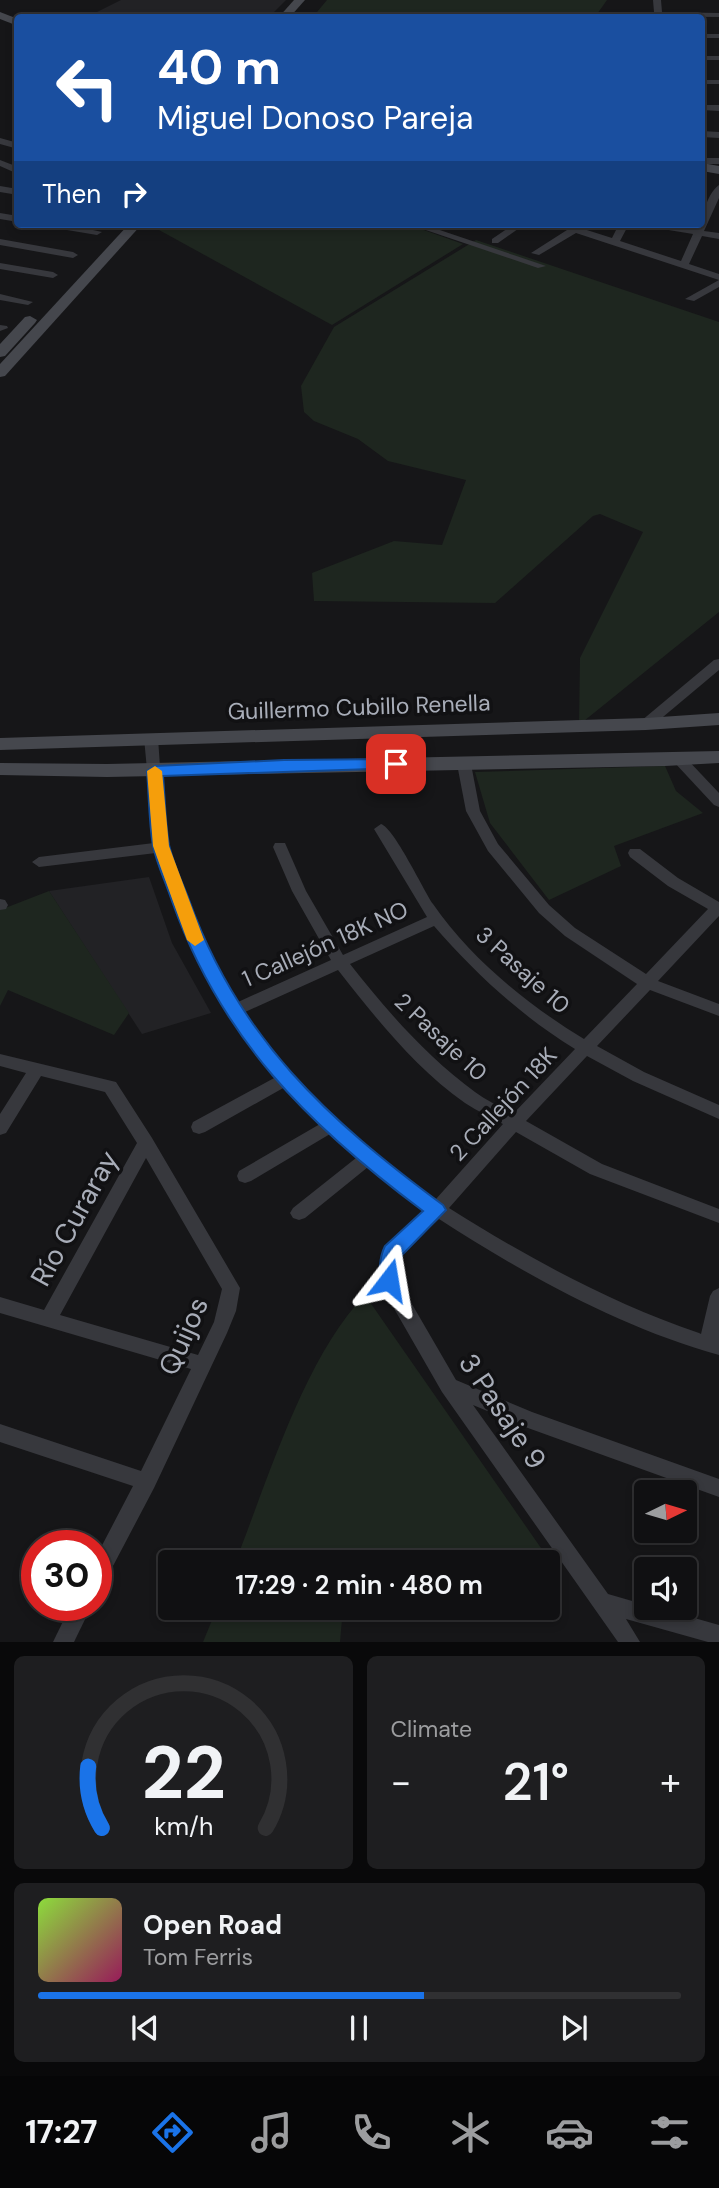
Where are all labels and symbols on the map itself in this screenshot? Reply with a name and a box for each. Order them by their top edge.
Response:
street label: Guillermo Cubillo Renella [227,687,491,727]
pin [366,734,426,794]
street label: 1 Callejón 18K NO [237,894,413,994]
street label: 3 Pasaje 10 [470,920,576,1020]
street label: 2 Pasaje 10 [388,986,494,1088]
street label: 2 Callejón 18K [443,1041,563,1167]
street label: Río Curaray [22,1144,127,1293]
position arrow [352,1243,426,1317]
street label: Quijos [150,1291,217,1381]
street label: 3 Pasaje 9 [450,1346,555,1476]
north arrow [634,1480,696,1544]
speed limit sign: 30 [21,1530,112,1621]

